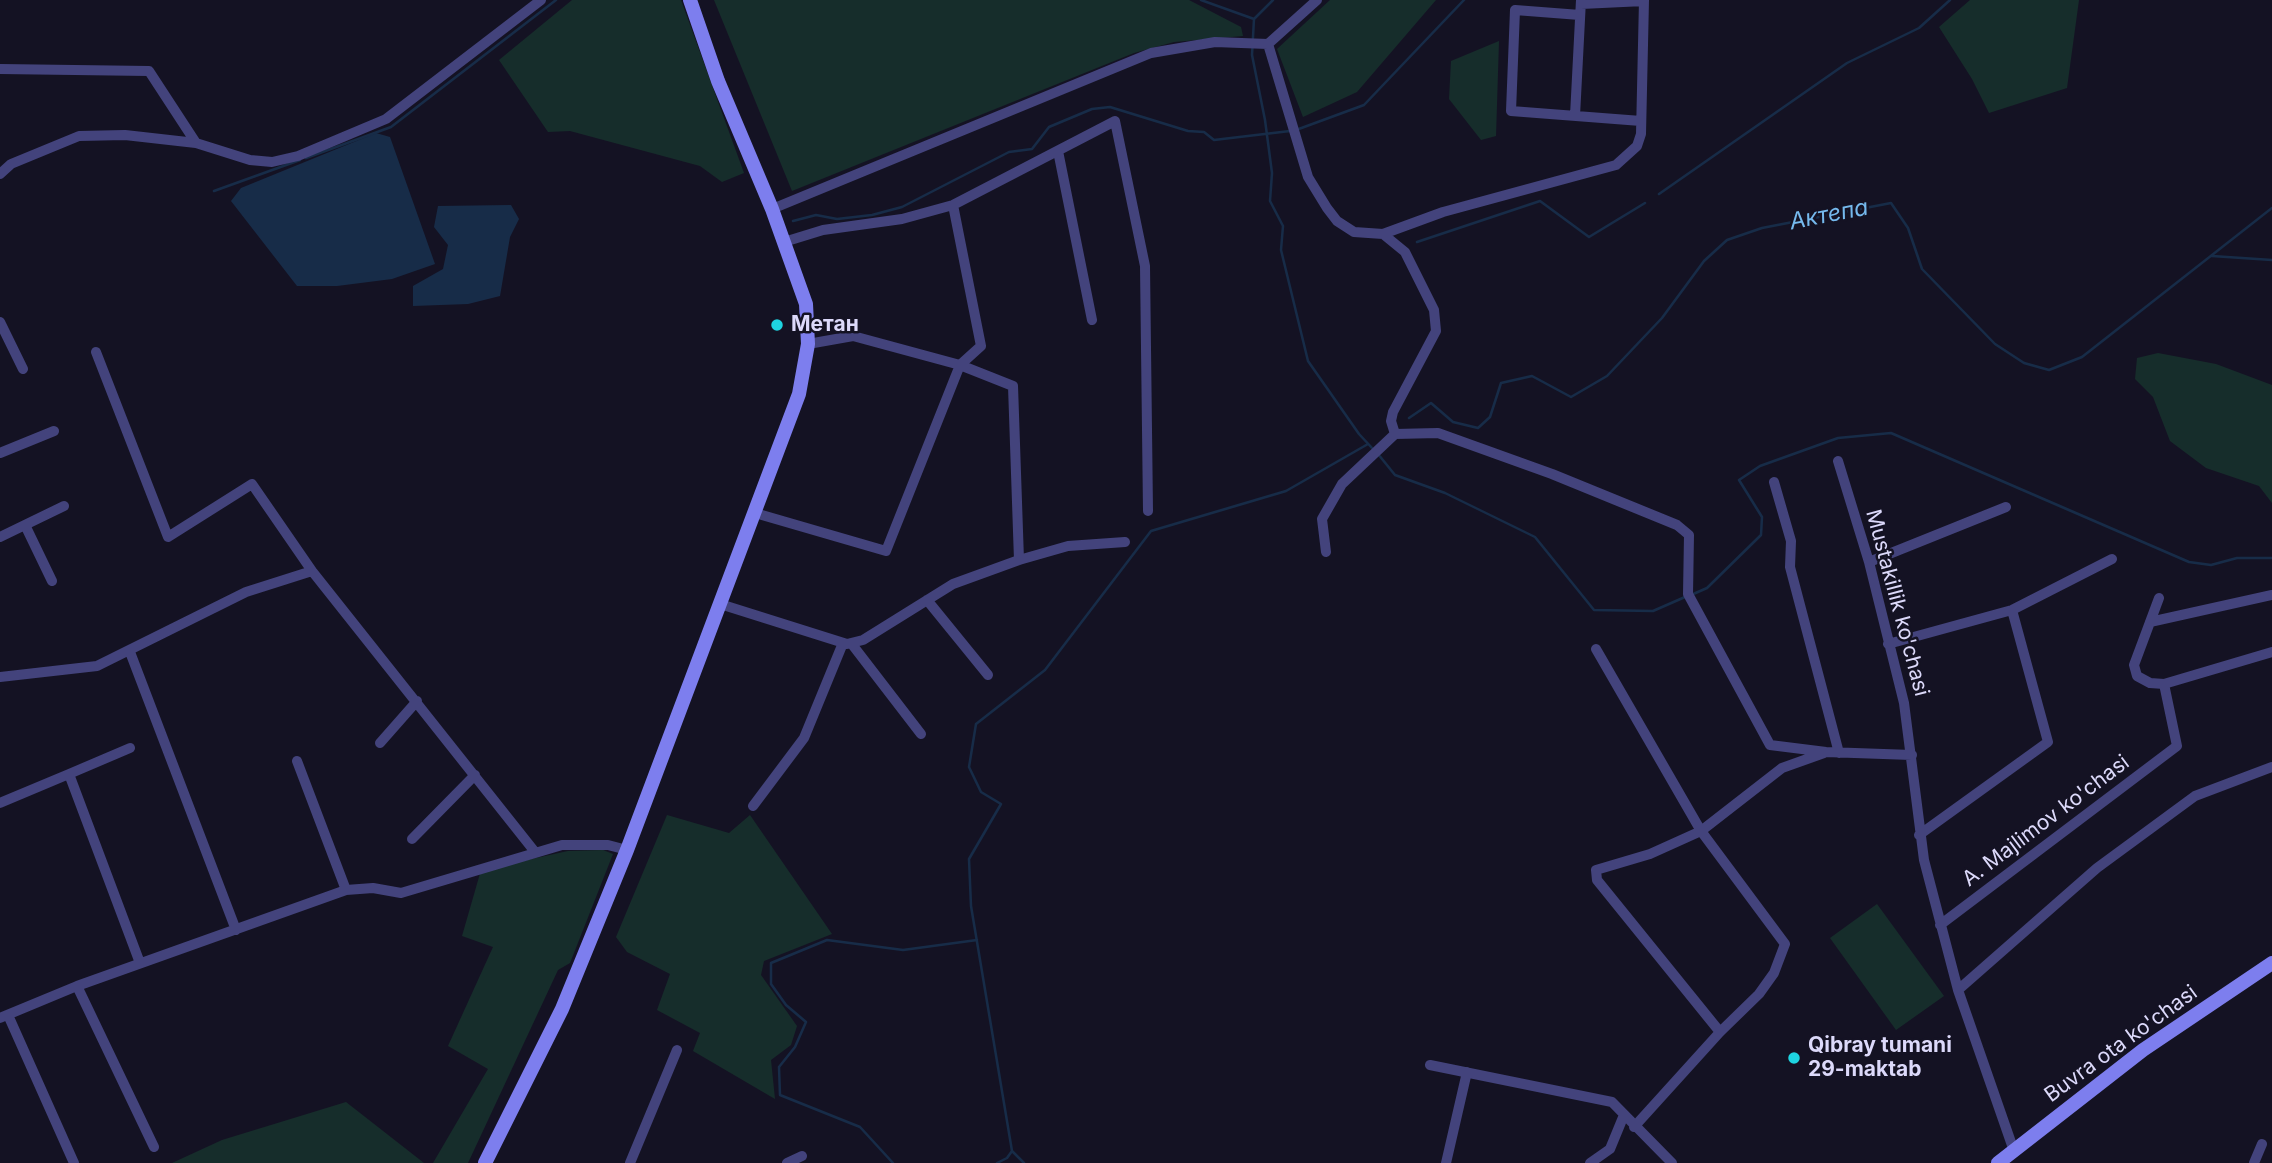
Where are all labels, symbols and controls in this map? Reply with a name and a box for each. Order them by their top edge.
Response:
water label: Актепа [1787,194,1871,236]
place label: Метан [791,312,859,338]
marker: Метан [769,317,785,333]
street label: Mustakillik ko'chasi [1860,507,1934,699]
street label: A. Majlimov ko'chasi [1958,750,2134,892]
street label: Buvra ota ko'chasi [2040,980,2202,1108]
place label: Qibray tumani 29-maktab [1808,1033,1952,1083]
marker: Qibray tumani 29-maktab [1786,1050,1802,1066]

